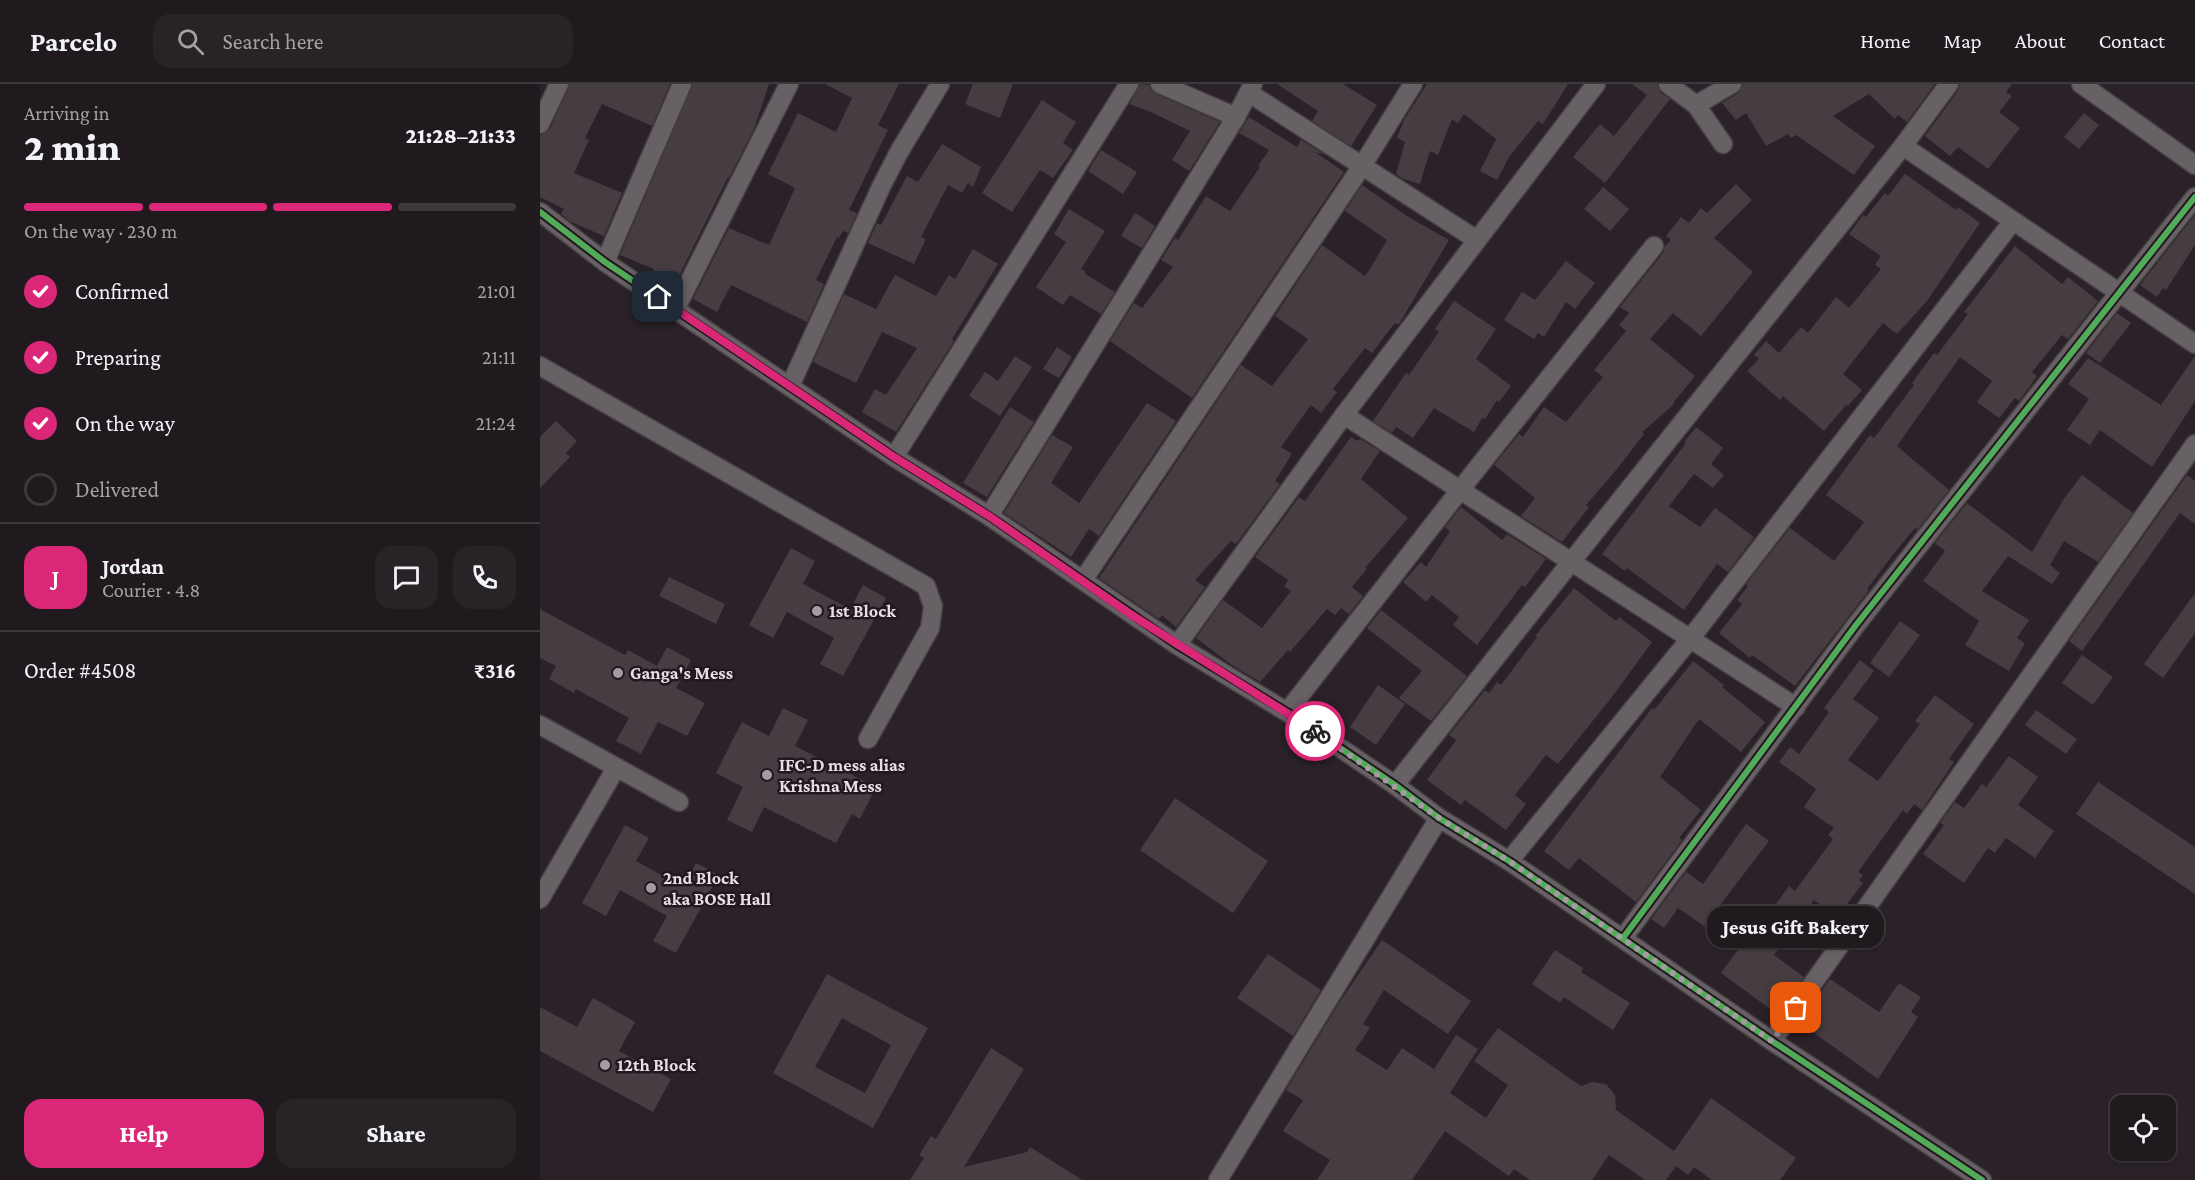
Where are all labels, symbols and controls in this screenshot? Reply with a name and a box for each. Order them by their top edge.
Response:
search box [153,14,573,68]
icon: search [174,25,207,58]
text: Parcelo [30,26,117,57]
text: Search here [222,29,323,54]
text: Home [1860,29,1910,53]
text: Map [1943,29,1982,53]
text: About [2015,29,2066,53]
text: Contact [2099,29,2165,53]
text: Arriving in [24,102,109,124]
text: 21:28–21:33 [406,123,516,148]
text: 2 min [24,125,120,168]
text: On the way · 230 m [24,220,177,242]
pin [632,271,683,322]
icon: check [24,275,57,308]
text: Confirmed [75,279,169,304]
text: 21:01 [477,280,516,302]
icon: home [641,280,674,313]
icon: check [24,341,57,374]
text: Preparing [75,345,161,370]
text: 21:11 [482,346,516,368]
icon: check [24,407,57,440]
text: On the way [75,411,175,436]
text: 21:24 [476,412,516,434]
text: Delivered [75,477,159,502]
button: chat [375,546,438,609]
button: phone [453,546,516,609]
text: Jordan [102,554,164,579]
text: J [52,565,59,590]
text: Courier · 4.8 [102,579,200,601]
place label: 1st Block [829,601,896,621]
marker: 1st Block [810,604,824,618]
text: Order #4508 [24,658,136,683]
text: ₹316 [474,658,516,683]
place label: Ganga's Mess [630,663,733,683]
marker: Ganga's Mess [611,666,625,680]
courier [1285,701,1345,761]
icon: bike [1299,715,1332,748]
place label: IFC-D mess alias Krishna Mess [779,755,905,796]
marker: IFC-D mess alias Krishna Mess [760,768,774,782]
place label: 2nd Block aka BOSE Hall [663,868,771,909]
marker: 2nd Block aka BOSE Hall [644,881,658,895]
callout: Jesus Gift Bakery [1708,906,1884,948]
text: Jesus Gift Bakery [1722,916,1869,938]
pin [1770,982,1821,1033]
icon: bag [1779,991,1812,1024]
place label: 12th Block [617,1055,696,1075]
marker: 12th Block [598,1058,612,1072]
map controls [2110,1095,2176,1161]
button: locate [2110,1095,2176,1161]
button: Help [24,1099,264,1168]
button: Share [276,1099,516,1168]

